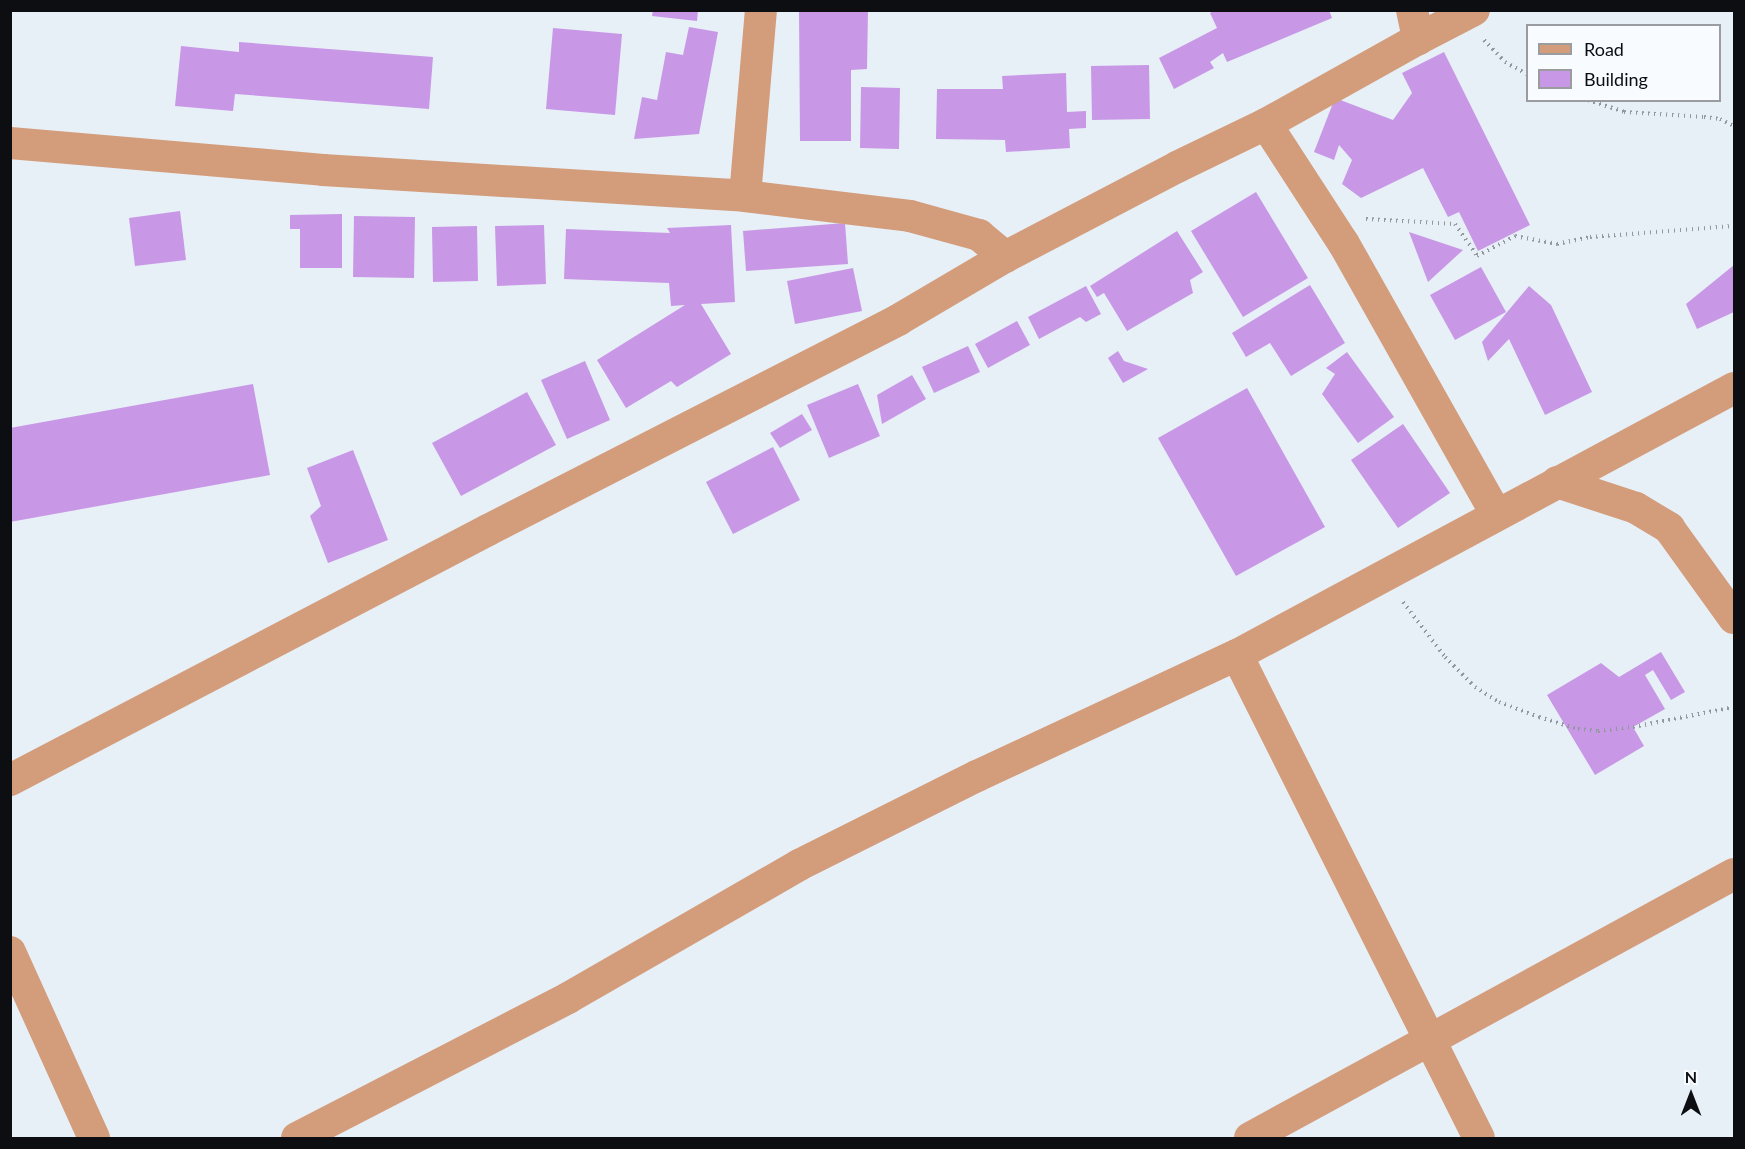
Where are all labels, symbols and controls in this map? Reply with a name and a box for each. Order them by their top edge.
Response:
legend [1526,24,1721,102]
text: Road [1584,38,1624,60]
text: Building [1584,68,1648,90]
north arrow [1661,1065,1721,1125]
text: N [1685,1067,1697,1086]

